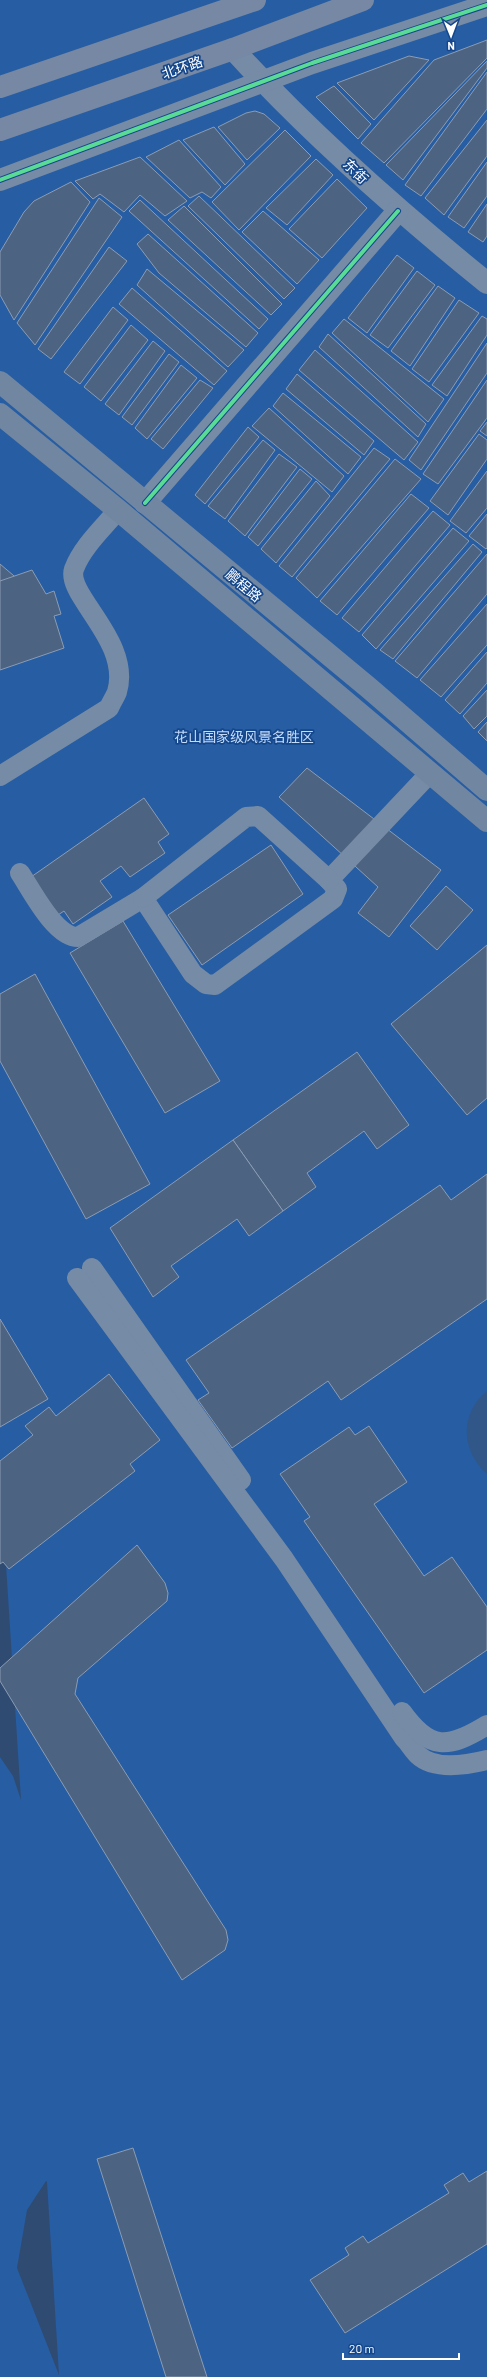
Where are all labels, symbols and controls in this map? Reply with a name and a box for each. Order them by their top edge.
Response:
north arrow [431,16,471,56]
text: N [447,40,455,53]
street label: 北环路 [159,52,205,82]
street label: 东街 [340,155,372,187]
street label: 鹏程路 [222,565,266,605]
park label: 花山国家级风景名胜区 [174,728,314,745]
scale bar [343,2335,459,2361]
text: 20 m [349,2341,375,2355]

